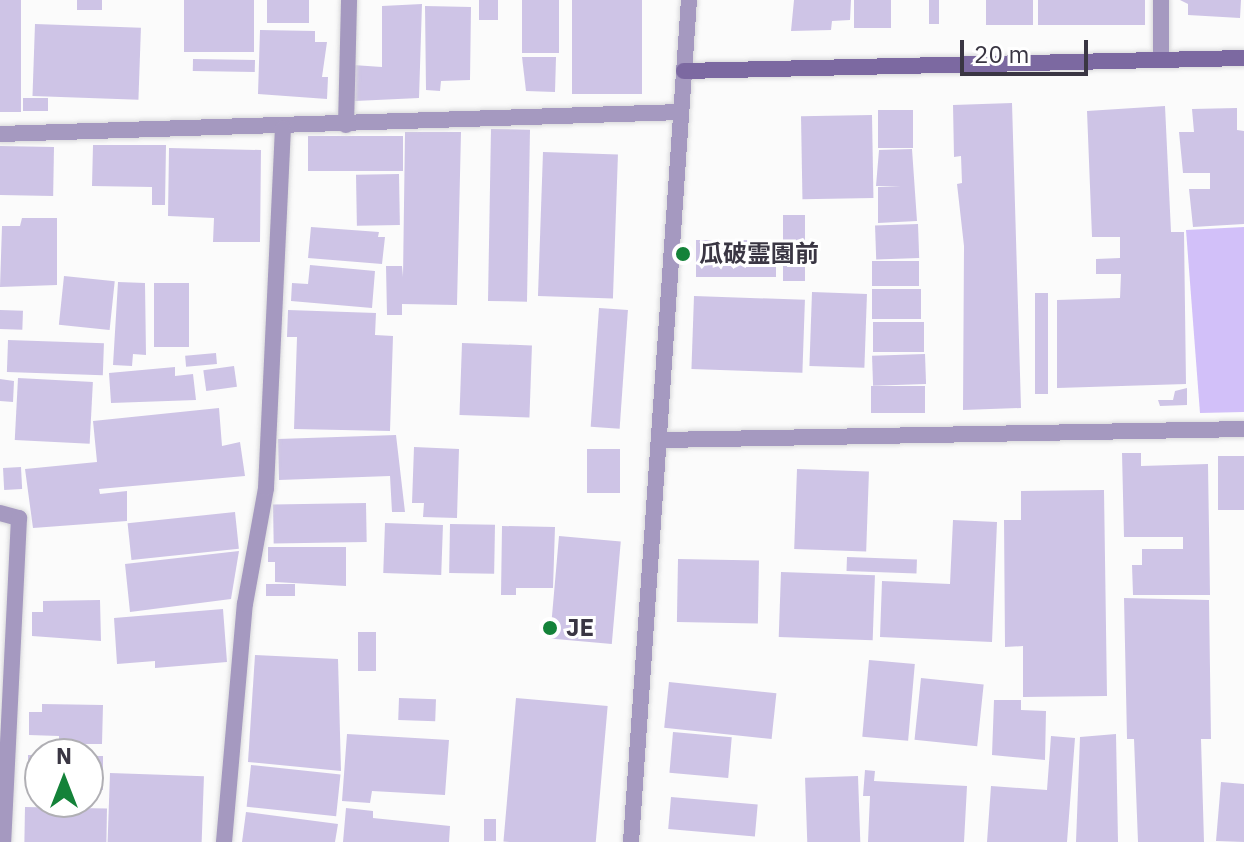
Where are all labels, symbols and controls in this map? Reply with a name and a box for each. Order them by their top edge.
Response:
scale bar [964,24,1092,74]
text: 20 m [974,38,1029,70]
place label: 瓜破霊園前 [699,240,819,268]
marker: 瓜破霊園前 [674,245,692,263]
place label: JE [566,614,594,642]
marker: JE [541,619,559,637]
north arrow [24,738,104,818]
text: N [56,741,72,770]

